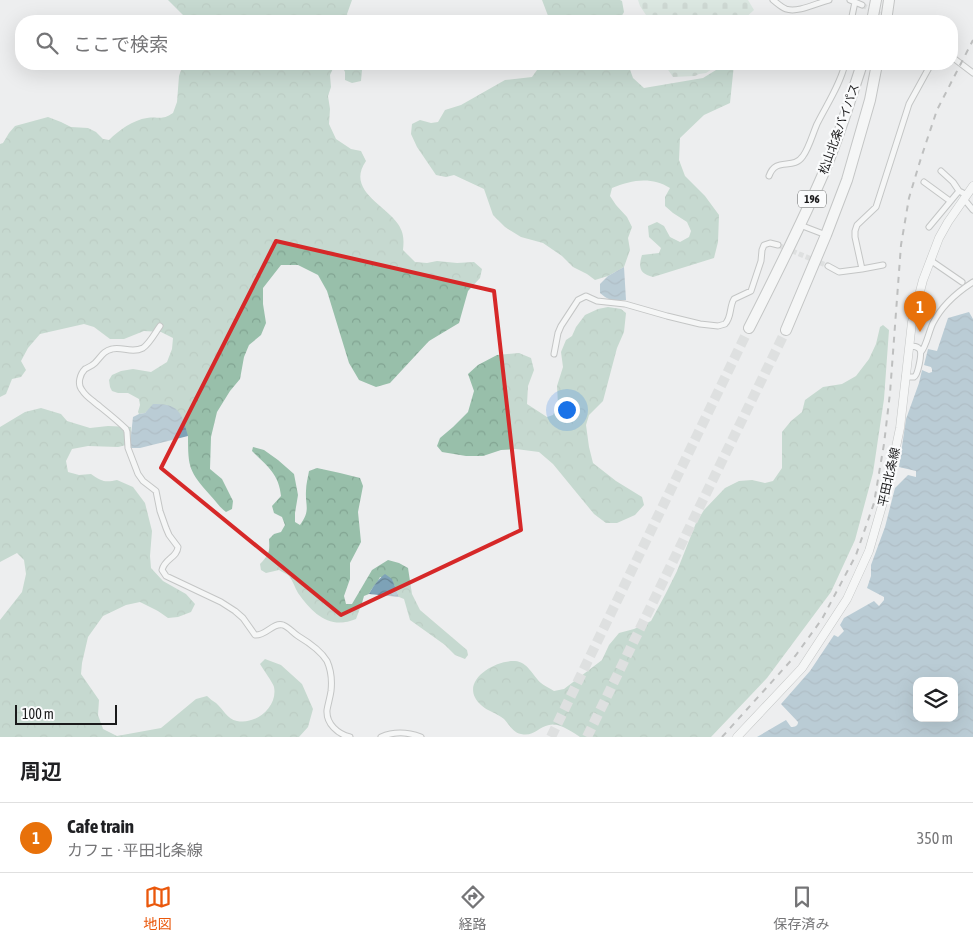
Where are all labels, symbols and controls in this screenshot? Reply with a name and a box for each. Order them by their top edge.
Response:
search box [15,15,958,70]
icon: search [33,29,61,57]
text: ここで検索 [73,33,168,55]
street label: 松山北条バイパス [816,82,862,176]
road number: 196 [798,190,826,208]
pin: 1 [904,291,936,332]
your location [554,397,580,423]
street label: 平田北条線 [875,446,903,508]
map controls [913,677,958,722]
button: layers [913,677,958,722]
scale bar [15,702,118,725]
text: 100 m [22,706,54,722]
text: 周辺 [20,759,62,783]
text: Cafe train [67,815,134,837]
text: 1 [32,829,40,847]
text: 350 m [917,829,953,847]
text: カフェ · 平田北条線 [67,841,203,859]
tab: 地図 [144,883,172,933]
tab: 経路 [459,883,487,933]
tab: 保存済み [774,883,830,933]

